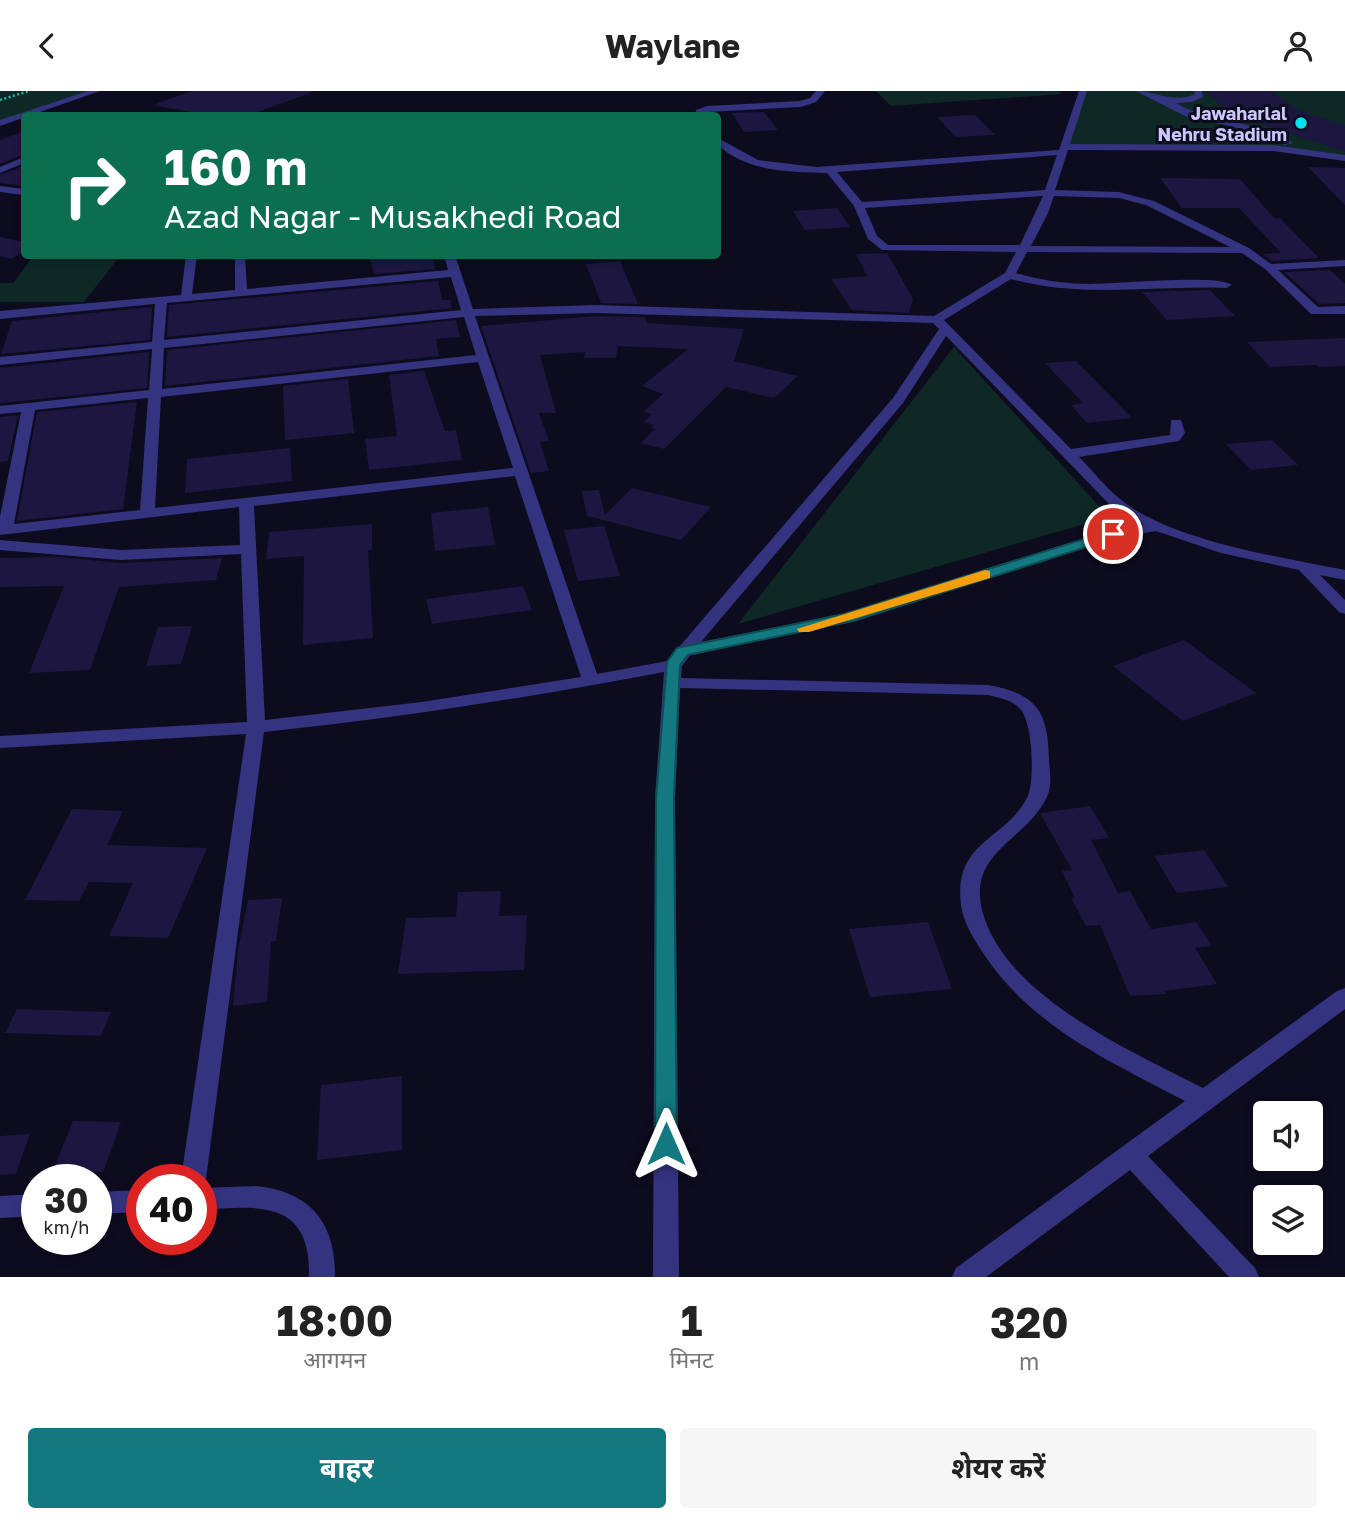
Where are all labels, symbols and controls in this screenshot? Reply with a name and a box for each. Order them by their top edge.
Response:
icon: back [28,27,66,65]
text: Waylane [605,27,740,65]
icon: person [1279,27,1317,65]
place label: Jawaharlal Nehru Stadium [1158,102,1287,145]
marker: Jawaharlal Nehru Stadium [1293,115,1309,131]
text: 160 m [164,137,307,196]
icon: right [49,140,140,231]
text: Azad Nagar - Musakhedi Road [164,197,622,235]
pin [1083,504,1143,564]
icon: arrive [1094,515,1132,553]
map controls [1253,1101,1323,1255]
button: sound [1253,1101,1323,1171]
position arrow [629,1107,703,1181]
speed limit sign: 40 [126,1164,217,1255]
text: 30 [44,1179,89,1221]
button: layers [1253,1185,1323,1255]
text: km/h [44,1216,89,1238]
text: 18:00 [276,1295,393,1345]
text: 1 [681,1295,702,1345]
text: 320 [990,1297,1069,1347]
text: आगमन [303,1345,366,1373]
text: मिनट [669,1345,714,1373]
text: m [1019,1347,1039,1375]
button: बाहर [28,1428,666,1508]
button: शेयर करें [680,1428,1317,1508]

